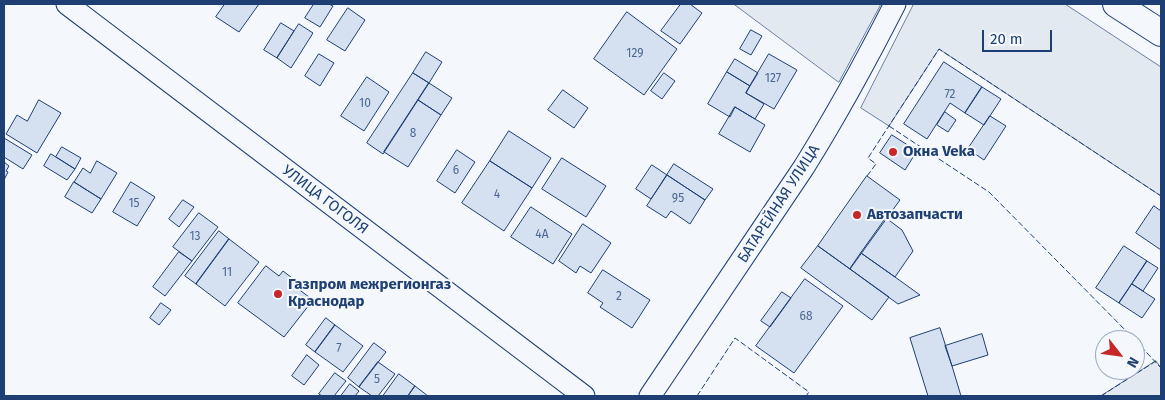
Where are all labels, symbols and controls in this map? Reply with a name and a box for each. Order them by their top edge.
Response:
scale bar [985,20,1055,52]
text: 20 m [990,30,1023,48]
house number: 129 [626,47,644,61]
house number: 127 [765,72,781,86]
house number: 72 [944,88,956,102]
house number: 10 [359,97,371,111]
house number: 8 [410,127,416,141]
street label: БАТАРЕЙНАЯ УЛИЦА [734,142,824,266]
place label: Окна Veka [903,143,975,161]
marker: Окна Veka [887,146,899,158]
street label: УЛИЦА ГОГОЛЯ [278,162,372,238]
house number: 6 [453,164,459,178]
house number: 4 [494,188,500,202]
house number: 95 [672,192,684,206]
house number: 15 [128,197,140,211]
place label: Автозапчасти [867,206,963,224]
marker: Автозапчасти [851,209,863,221]
house number: 4А [535,228,549,242]
house number: 13 [189,230,201,244]
house number: 11 [222,266,232,280]
place label: Газпром межрегионгаз Краснодар [288,276,451,311]
marker: Газпром межрегионгаз Краснодар [272,288,284,300]
house number: 2 [616,290,622,304]
house number: 68 [799,310,813,324]
north arrow [1095,330,1145,380]
house number: 7 [336,342,342,356]
text: N [1123,354,1142,371]
house number: 5 [374,373,380,387]

